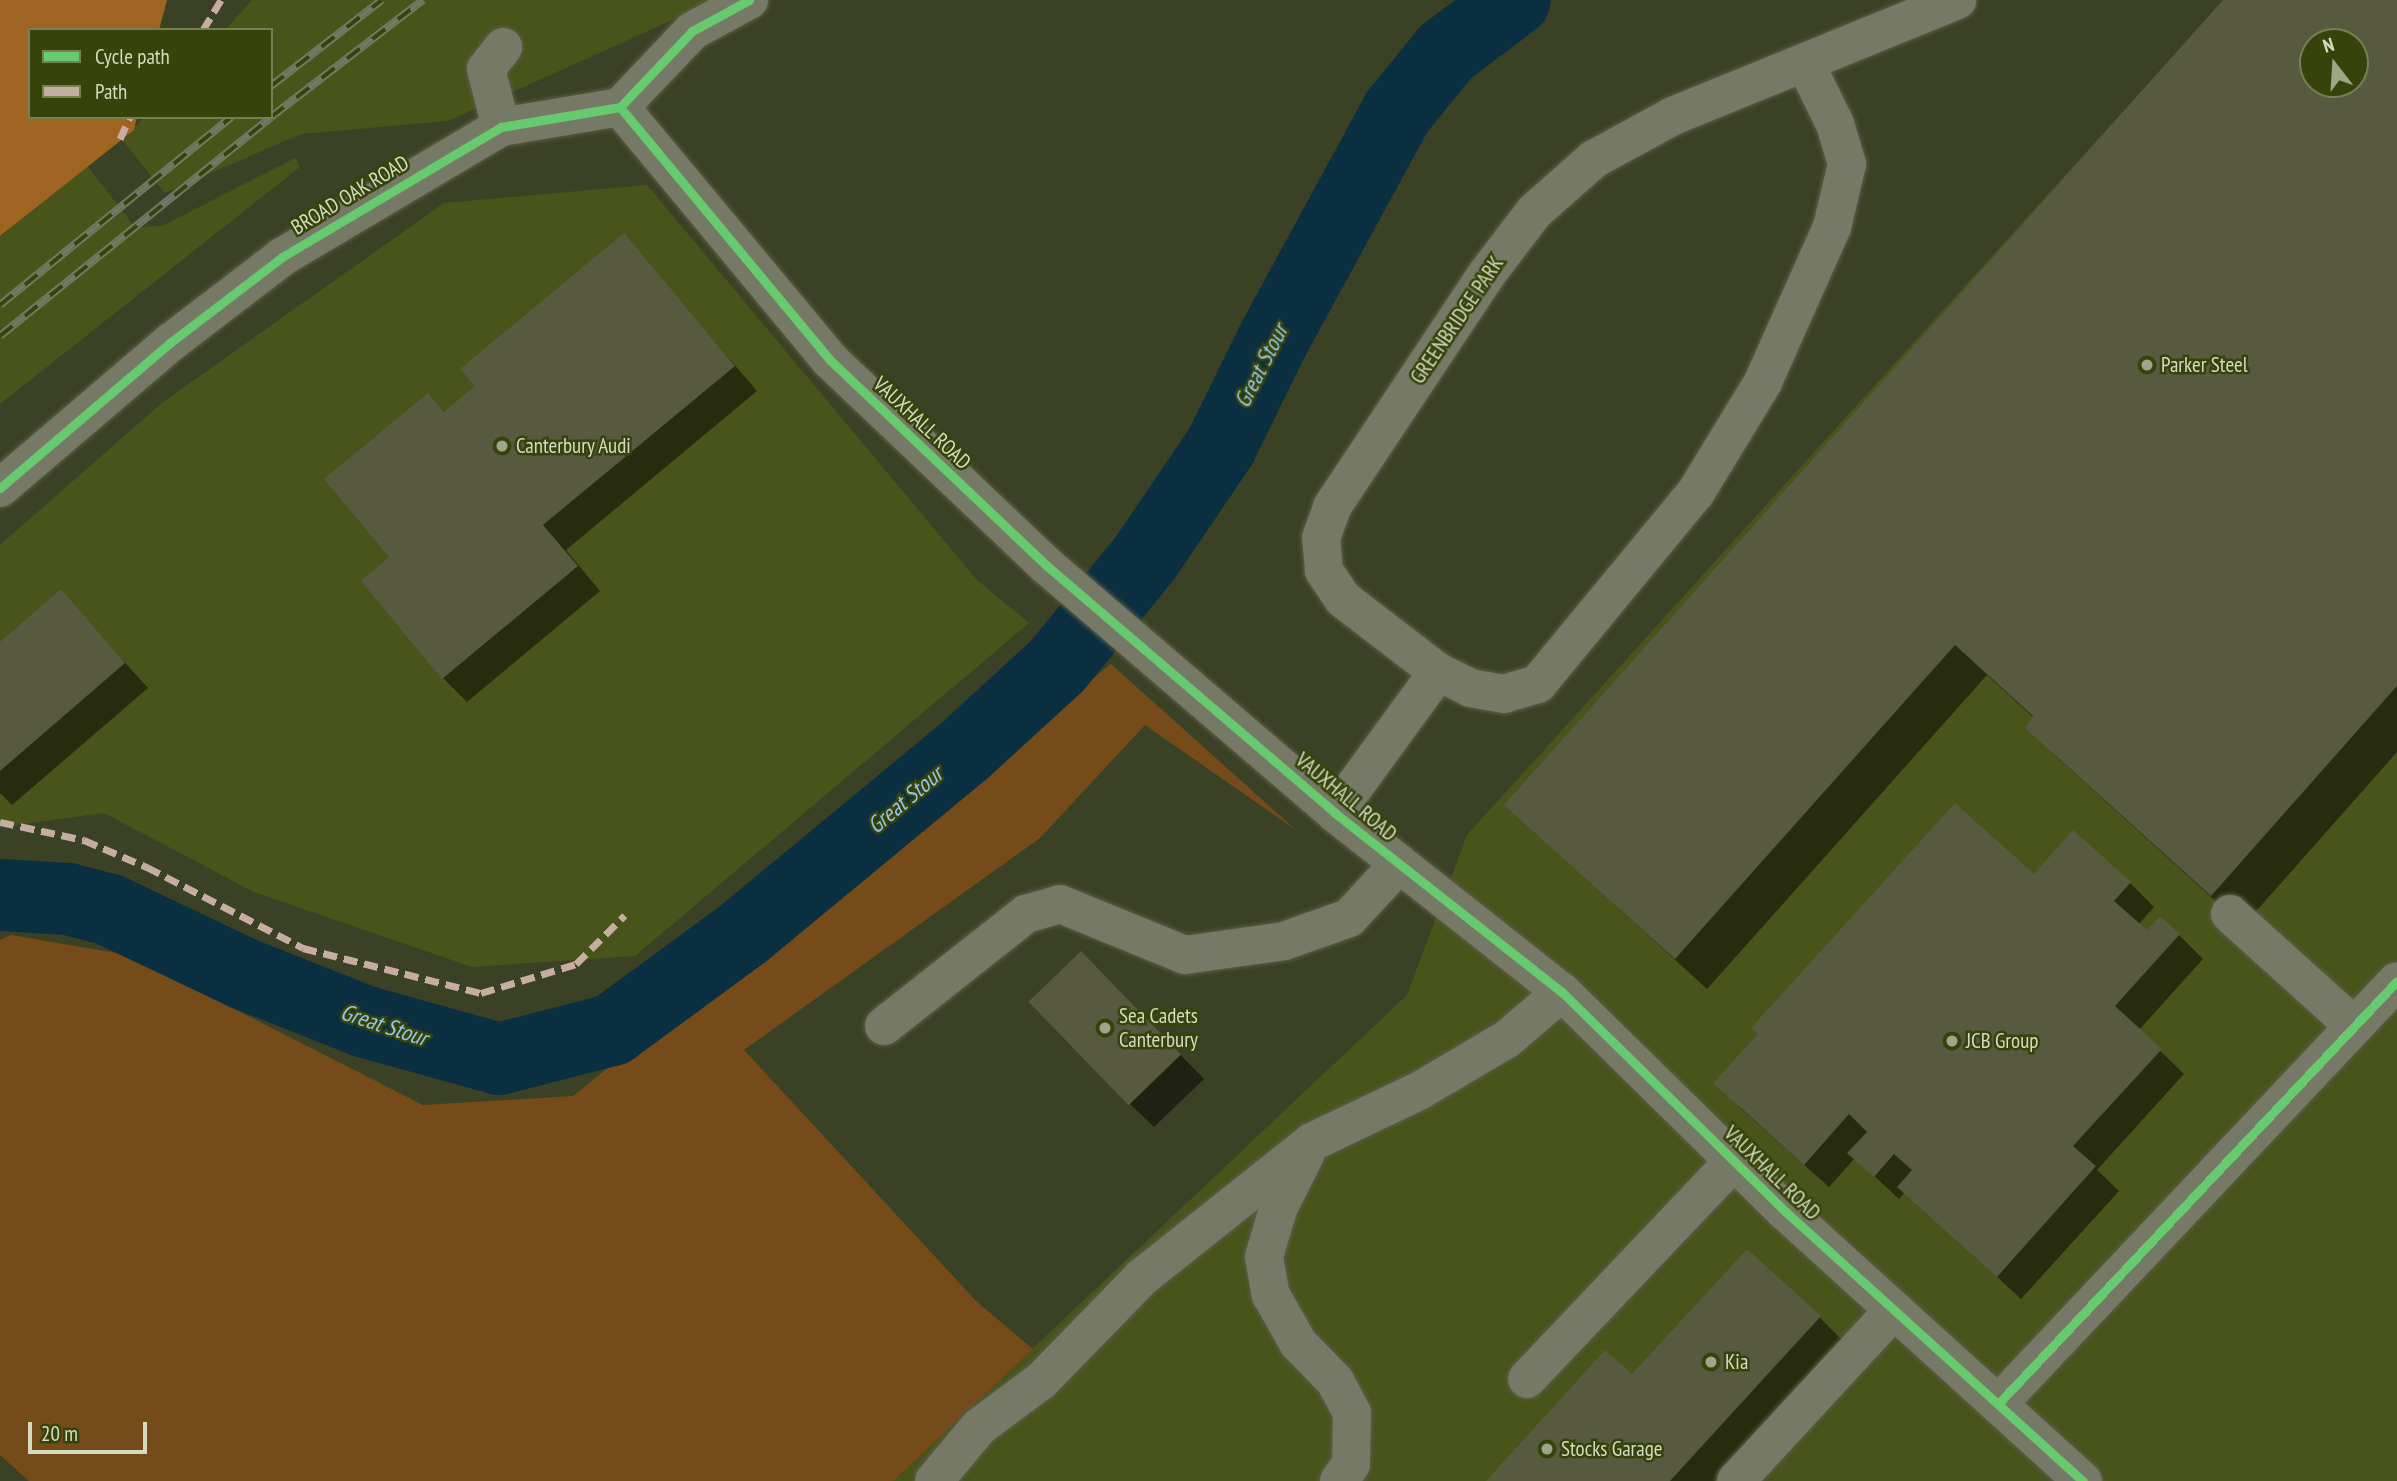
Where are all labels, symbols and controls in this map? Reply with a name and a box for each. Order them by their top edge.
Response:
legend [28,28,273,119]
north arrow [2299,28,2369,98]
text: N [2320,32,2337,58]
text: Cycle path [95,43,170,70]
text: Path [95,78,127,105]
street label: BROAD OAK ROAD [286,150,414,240]
street label: GREENBRIDGE PARK [1405,252,1509,388]
water label: Great Stour [1228,320,1294,412]
place label: Parker Steel [2161,352,2248,378]
marker: Parker Steel [2139,357,2155,373]
street label: VAUXHALL ROAD [868,371,976,475]
place label: Canterbury Audi [516,433,632,459]
marker: Canterbury Audi [494,438,510,454]
street label: VAUXHALL ROAD [1290,747,1402,847]
water label: Great Stour [862,761,948,839]
water label: Great Stour [337,998,431,1052]
place label: Sea Cadets Canterbury [1119,1003,1198,1053]
marker: Sea Cadets Canterbury [1097,1020,1113,1036]
place label: JCB Group [1966,1028,2038,1054]
marker: JCB Group [1944,1033,1960,1049]
street label: VAUXHALL ROAD [1718,1121,1826,1225]
place label: Kia [1725,1349,1748,1375]
marker: Kia [1703,1354,1719,1370]
scale bar [32,1408,150,1452]
text: 20 m [41,1420,78,1447]
place label: Stocks Garage [1561,1436,1662,1462]
marker: Stocks Garage [1539,1441,1555,1457]

